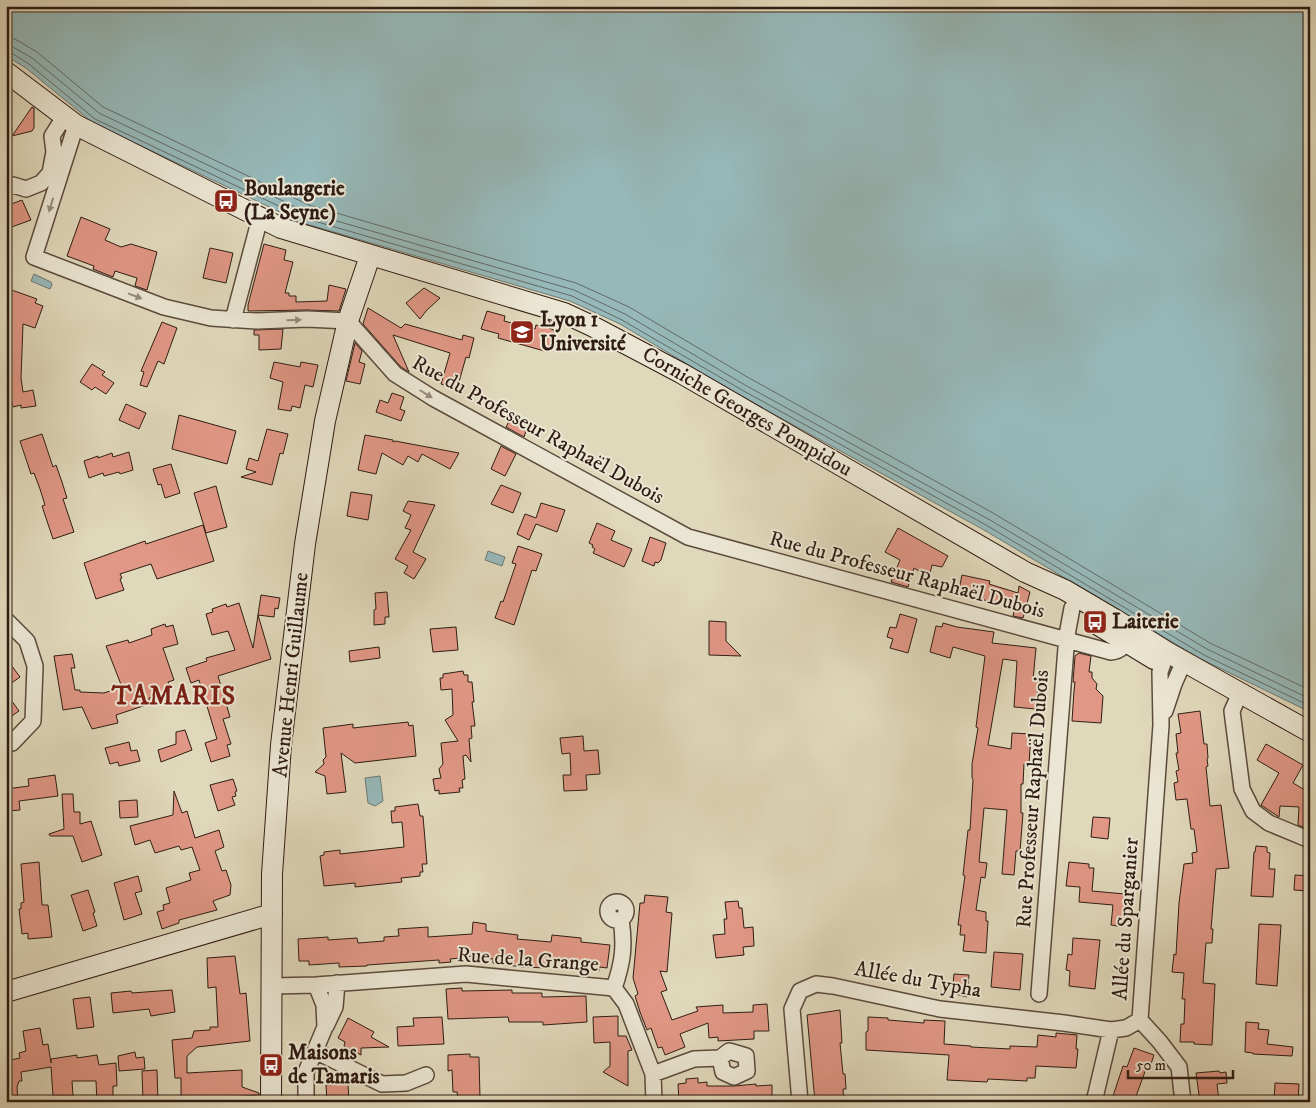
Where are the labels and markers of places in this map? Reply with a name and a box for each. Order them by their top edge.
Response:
place label: Boulangerie (La Seyne) [244,176,345,226]
bus stop icon: Boulangerie (La Seyne) [213,188,239,214]
place label: Lyon 1 Université [540,307,626,357]
school or university icon: Lyon 1 Université [509,319,535,345]
bus stop icon: Laiterie [1082,609,1108,635]
place label: Laiterie [1112,609,1179,635]
place label: Maisons de Tamaris [288,1040,380,1090]
bus stop icon: Maisons de Tamaris [258,1052,284,1078]

